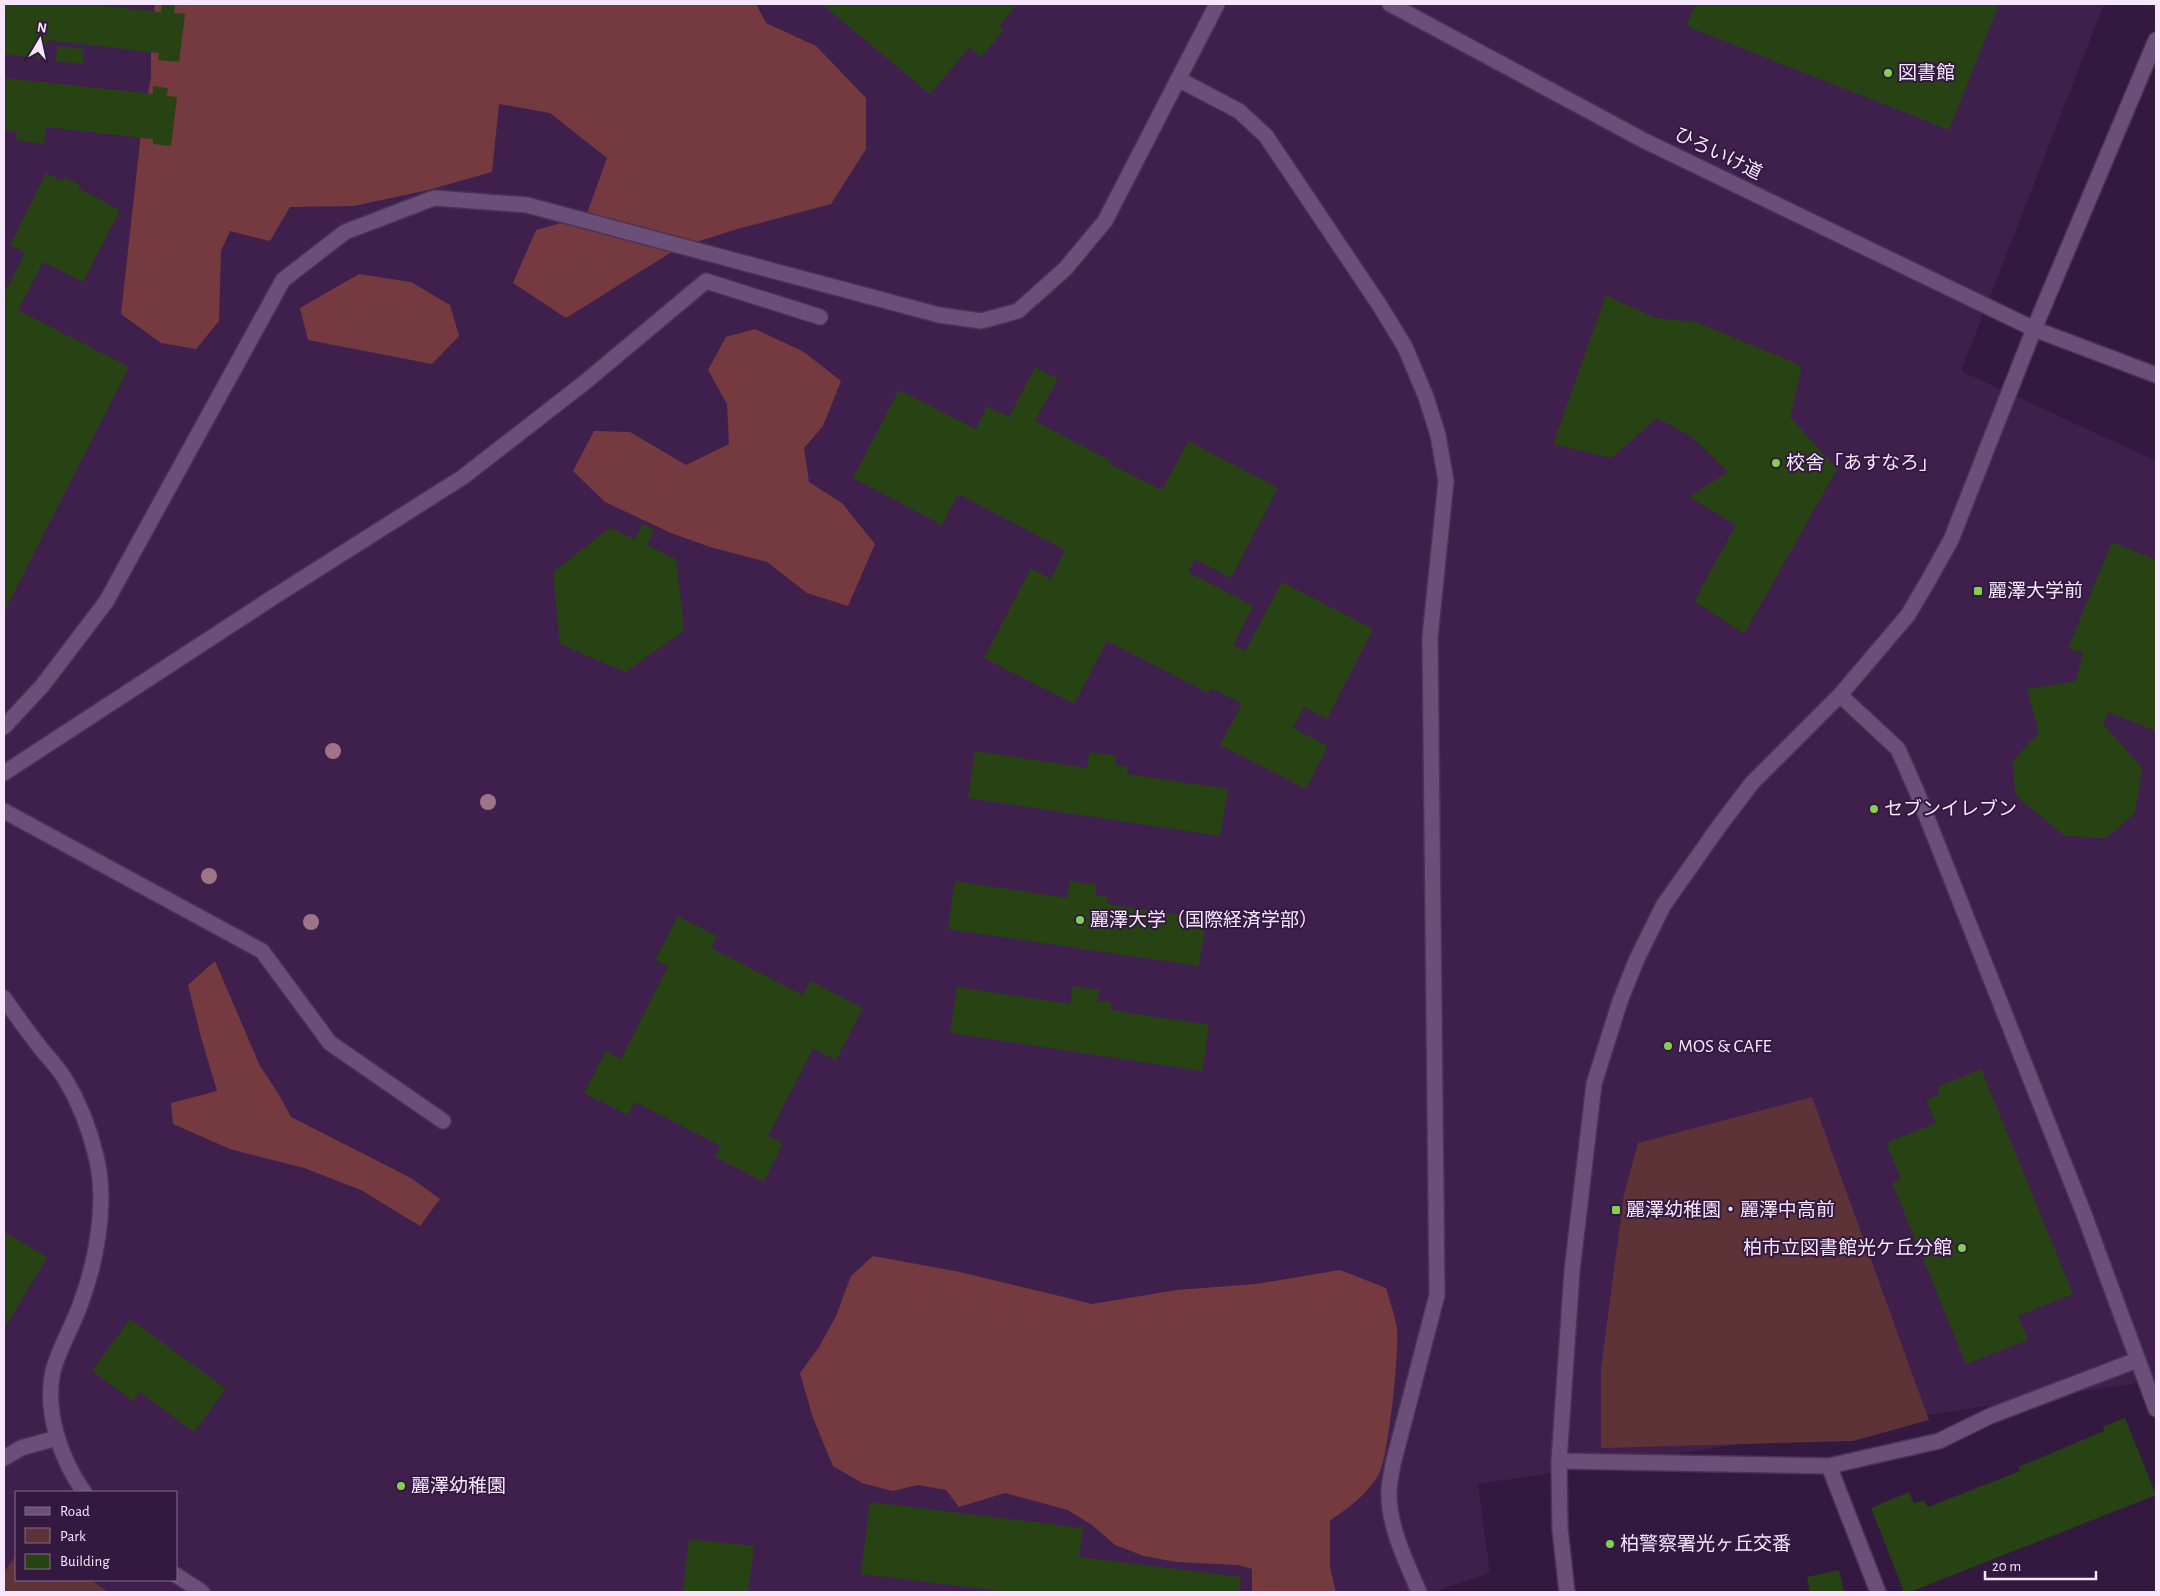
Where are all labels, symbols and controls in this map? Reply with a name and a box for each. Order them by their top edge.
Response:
north arrow [15,15,65,65]
text: N [36,20,48,36]
place label: 図書館 [1898,63,1955,83]
marker: 図書館 [1882,67,1894,79]
street label: ひろいけ道 [1671,124,1765,183]
place label: 校舎「あすなろ」 [1786,452,1938,473]
marker: 校舎「あすなろ」 [1770,457,1782,469]
place label: 麗澤大学前 [1988,580,2083,601]
marker: 麗澤大学前 [1972,585,1984,597]
place label: セブンイレブン [1884,798,2017,819]
marker: セブンイレブン [1868,803,1880,815]
place label: 麗澤大学（国際経済学部） [1090,909,1318,930]
marker: 麗澤大学（国際経済学部） [1074,914,1086,926]
place label: MOS & CAFE [1678,1037,1772,1056]
marker: MOS & CAFE [1662,1040,1674,1052]
place label: 麗澤幼稚園・麗澤中高前 [1626,1199,1835,1220]
marker: 麗澤幼稚園・麗澤中高前 [1610,1204,1622,1216]
place label: 柏市立図書館光ケ丘分館 [1743,1237,1952,1258]
marker: 柏市立図書館光ケ丘分館 [1956,1242,1968,1254]
place label: 麗澤幼稚園 [411,1476,506,1496]
marker: 麗澤幼稚園 [395,1480,407,1492]
legend [15,1491,178,1581]
text: Road [60,1504,90,1519]
text: Park [60,1529,86,1544]
place label: 柏警察署光ヶ丘交番 [1620,1533,1791,1554]
marker: 柏警察署光ヶ丘交番 [1604,1538,1616,1550]
scale bar [1985,1548,2096,1580]
text: Building [60,1554,110,1569]
text: 20 m [1992,1559,2021,1574]

